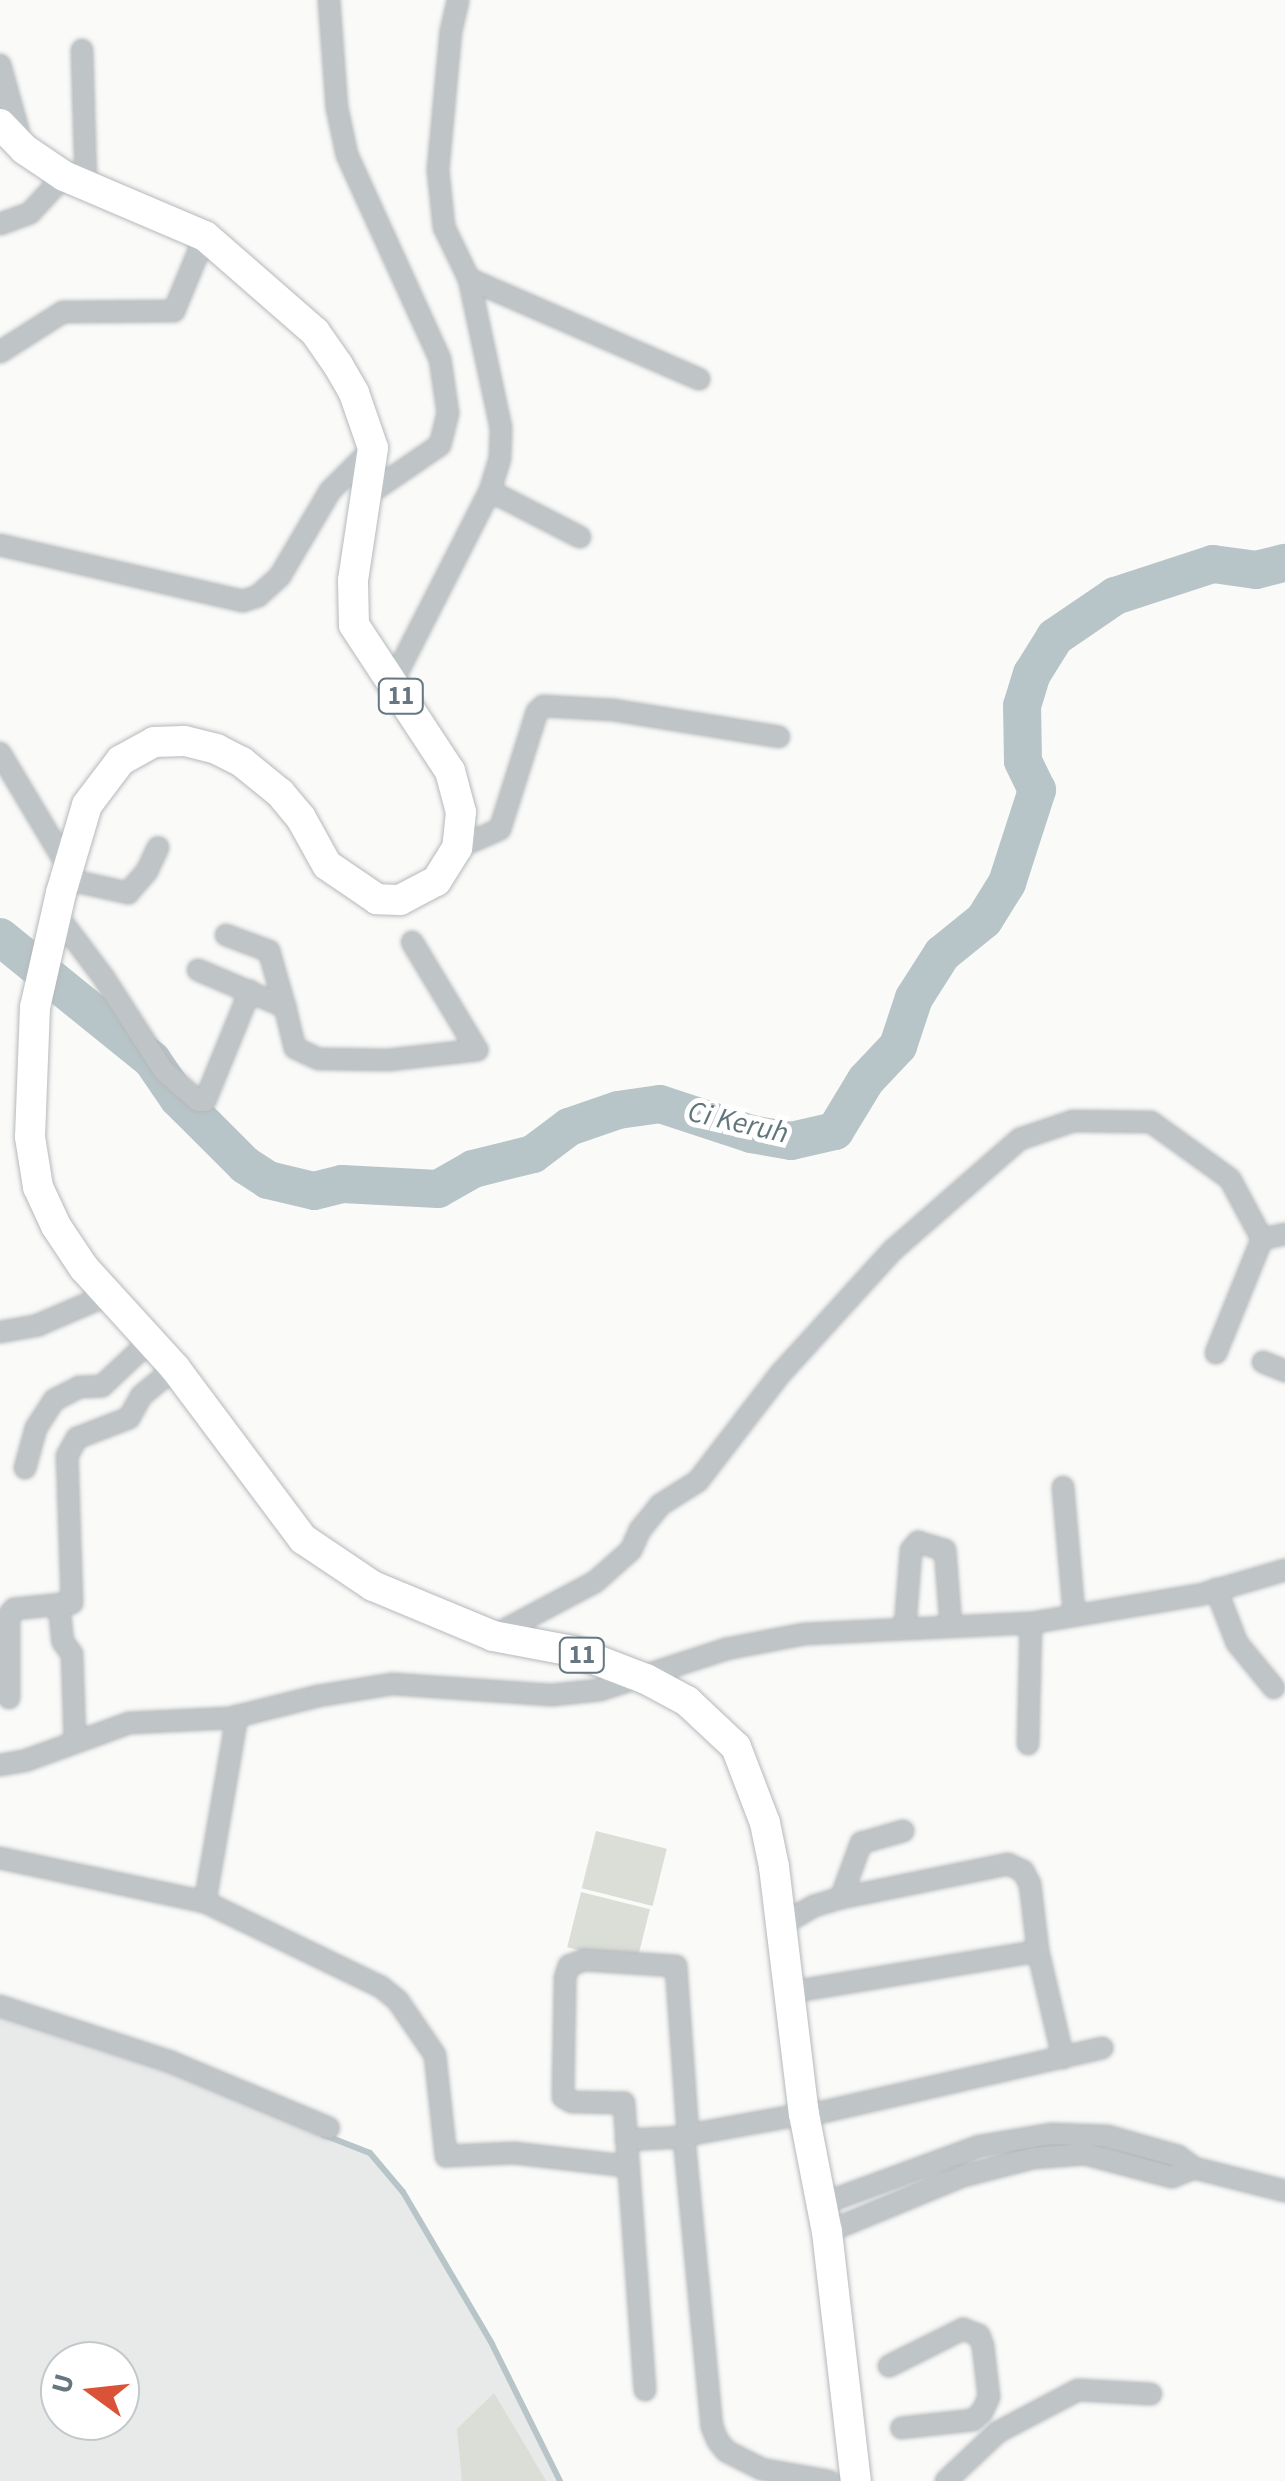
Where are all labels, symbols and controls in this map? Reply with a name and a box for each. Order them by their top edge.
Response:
road number: 11 [376,676,426,716]
water label: Ci Keruh [684,1094,792,1152]
road number: 11 [557,1635,607,1675]
north arrow [40,2341,140,2441]
text: U [41,2370,85,2398]

